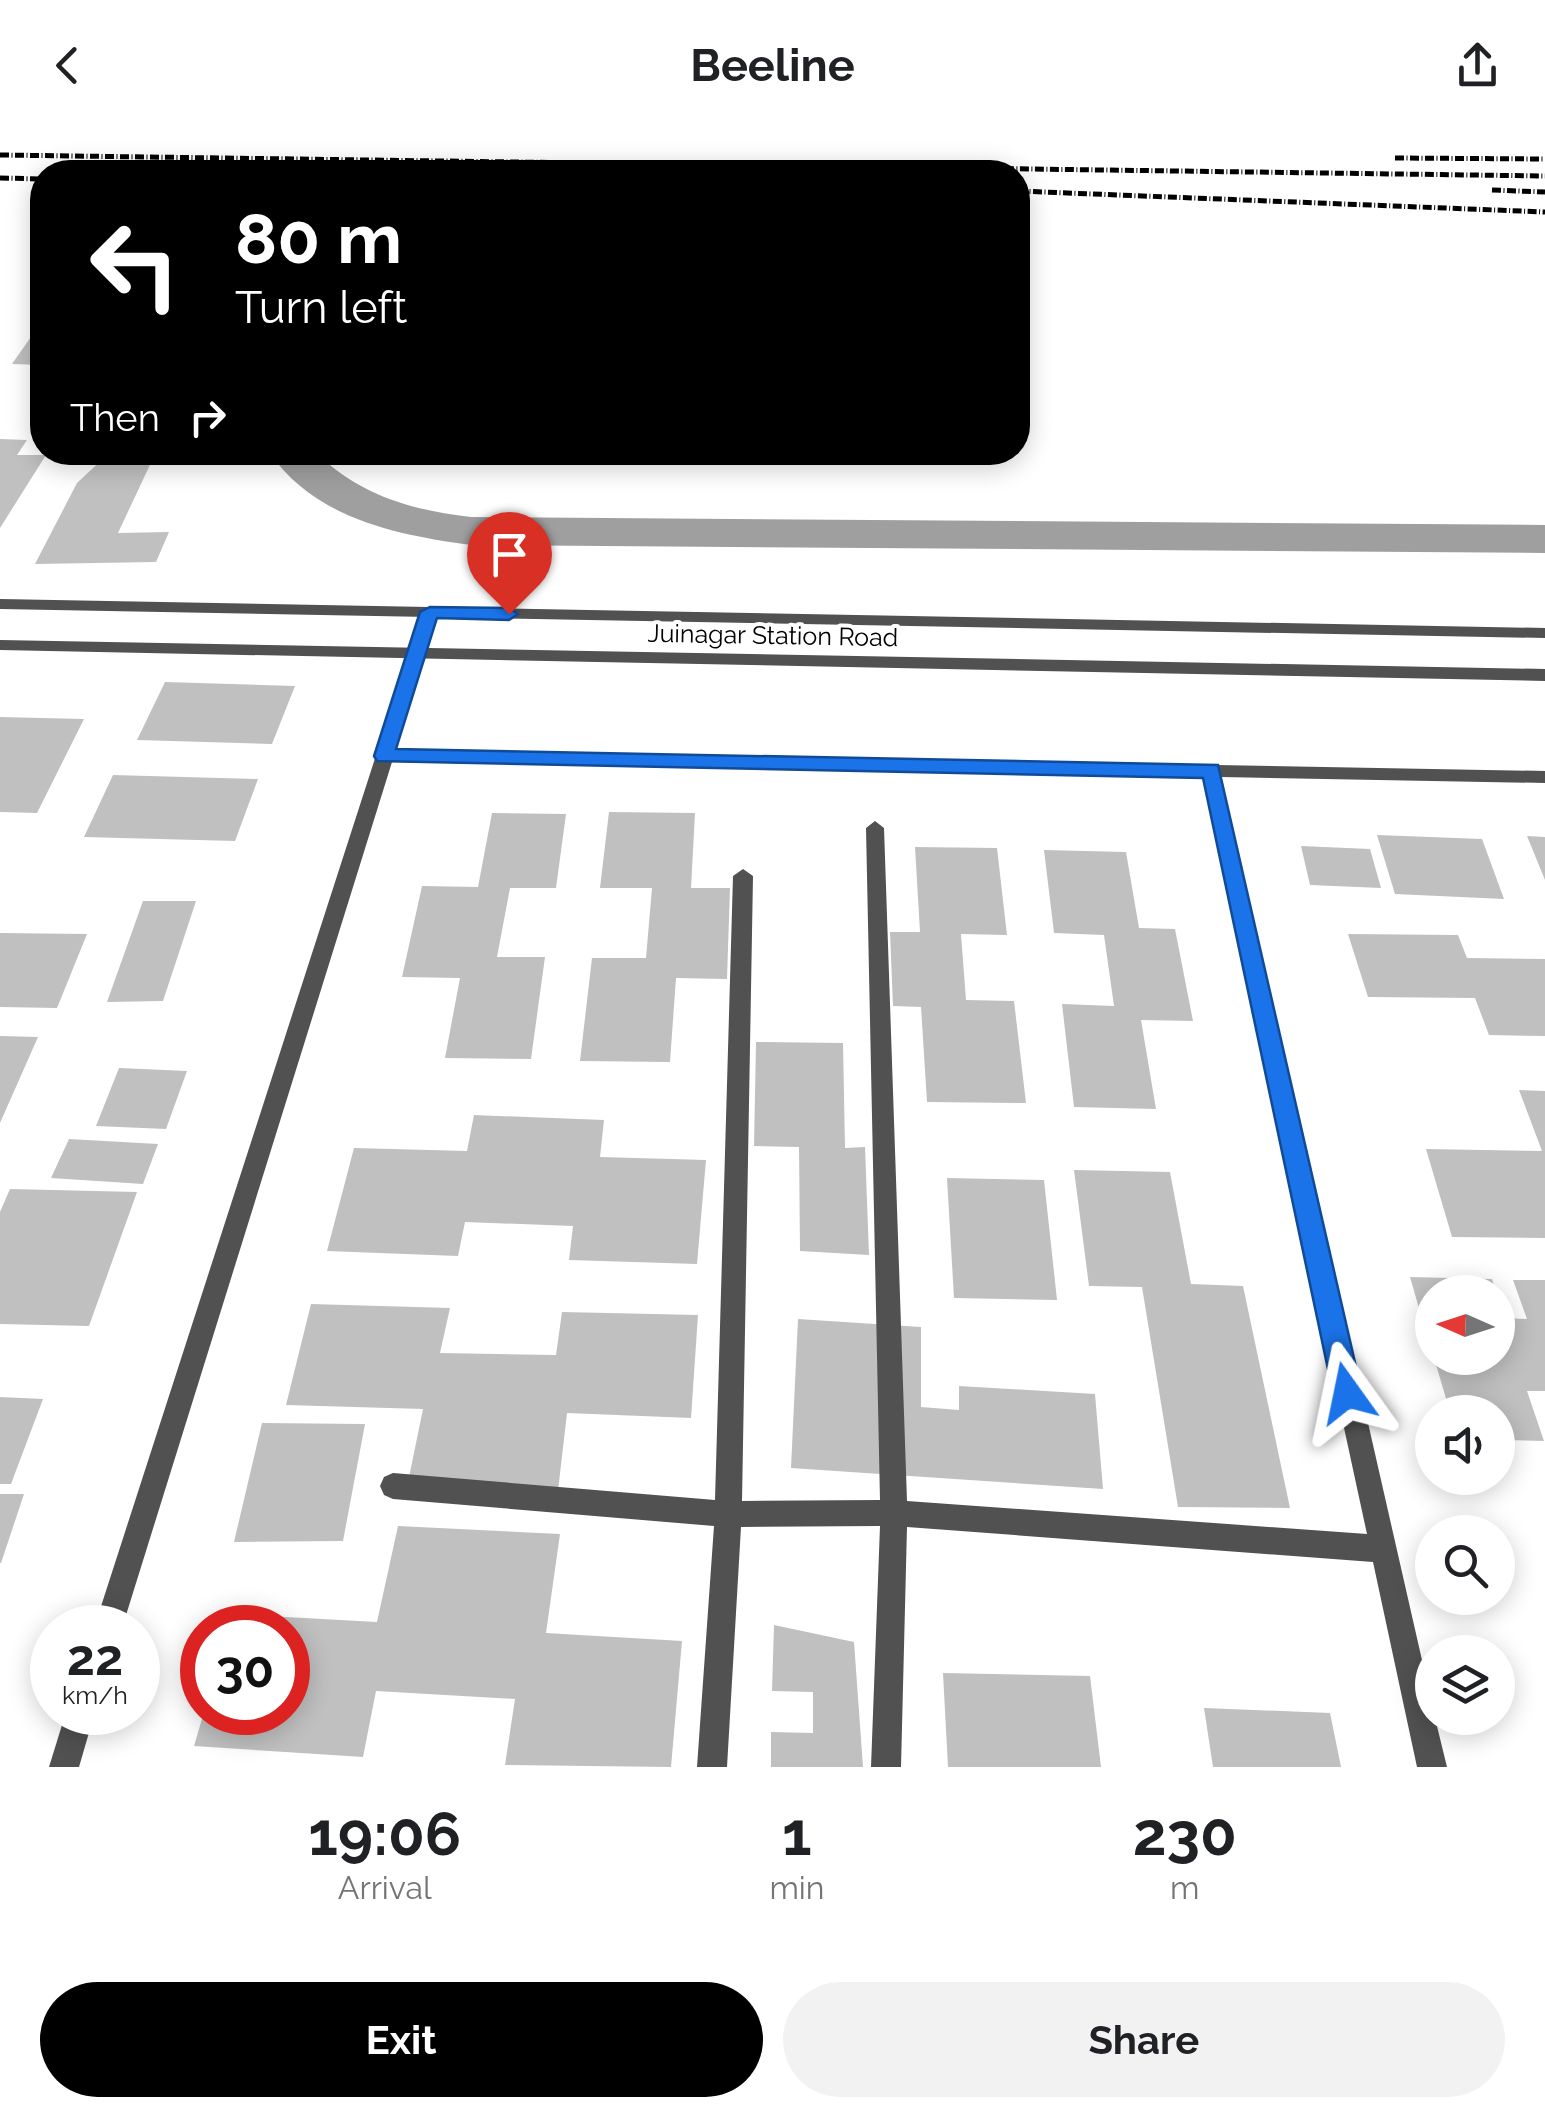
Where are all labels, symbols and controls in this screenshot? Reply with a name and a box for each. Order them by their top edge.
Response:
icon: back [40,38,95,93]
icon: share [1450,38,1505,93]
text: Beeline [690,39,855,92]
text: 80 m [235,197,402,279]
icon: left [70,200,200,330]
text: Turn left [235,281,407,334]
icon: right [180,390,235,445]
text: Then [70,395,160,440]
pin [467,512,552,615]
icon: arrive [482,527,537,582]
street label: Juinagar Station Road [647,618,899,652]
north arrow [1415,1275,1515,1375]
map controls [1415,1275,1515,1735]
position arrow [1295,1341,1399,1445]
button: sound [1415,1395,1515,1495]
button: search [1415,1515,1515,1615]
speed limit sign: 30 [180,1605,310,1735]
text: 22 [67,1628,123,1687]
button: layers [1415,1635,1515,1735]
text: km/h [62,1680,128,1710]
text: 19:06 [308,1799,461,1869]
text: 1 [782,1799,812,1869]
text: 230 [1133,1799,1237,1869]
text: Arrival [338,1869,432,1906]
text: min [769,1869,824,1906]
text: m [1170,1869,1199,1906]
button: Exit [40,1982,763,2097]
button: Share [783,1982,1505,2097]

